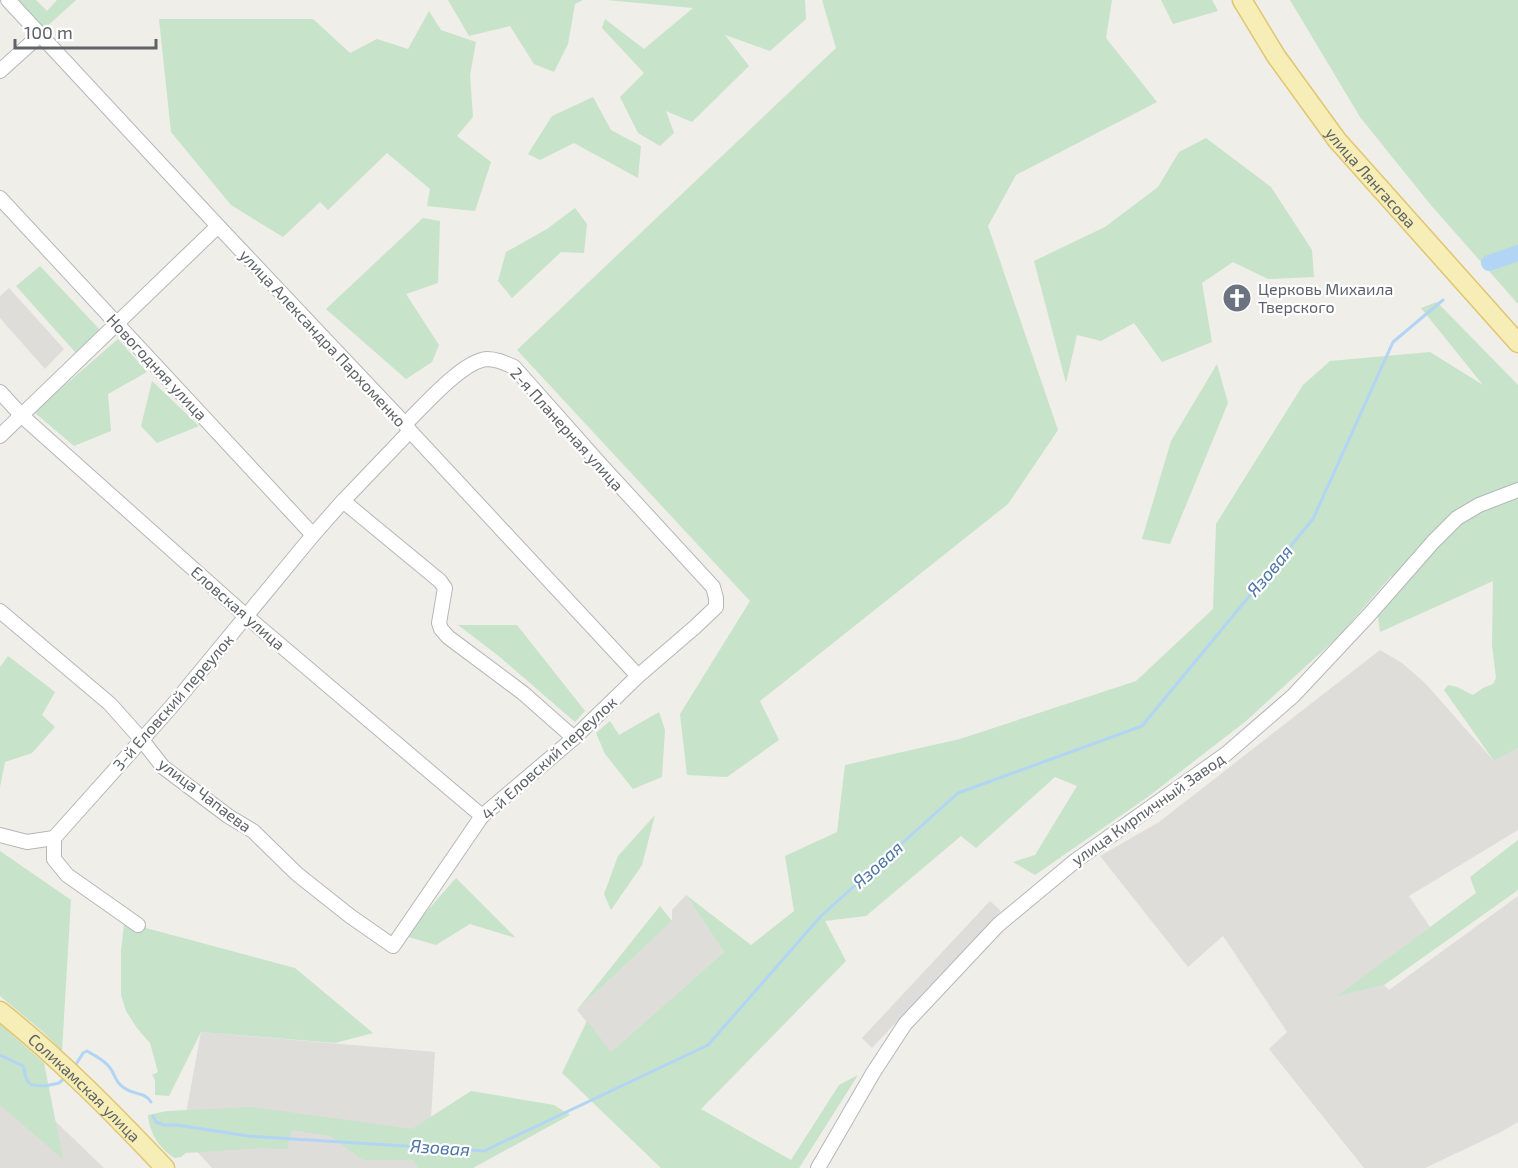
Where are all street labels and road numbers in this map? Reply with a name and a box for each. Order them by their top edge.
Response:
street label: улица Лянгасова [1321,123,1421,231]
street label: улица Александра Пархоменко [235,245,411,431]
street label: Новогодняя улица [103,310,211,424]
street label: 2-я Планерная улица [506,363,628,495]
street label: Еловская улица [187,562,289,654]
street label: 3-й Еловский переулок [108,629,238,774]
street label: 4-й Еловский переулок [477,692,621,824]
street label: улица Кирпичный Завод [1068,749,1228,869]
street label: улица Чапаева [154,753,256,837]
street label: Соликамская улица [25,1029,145,1145]

